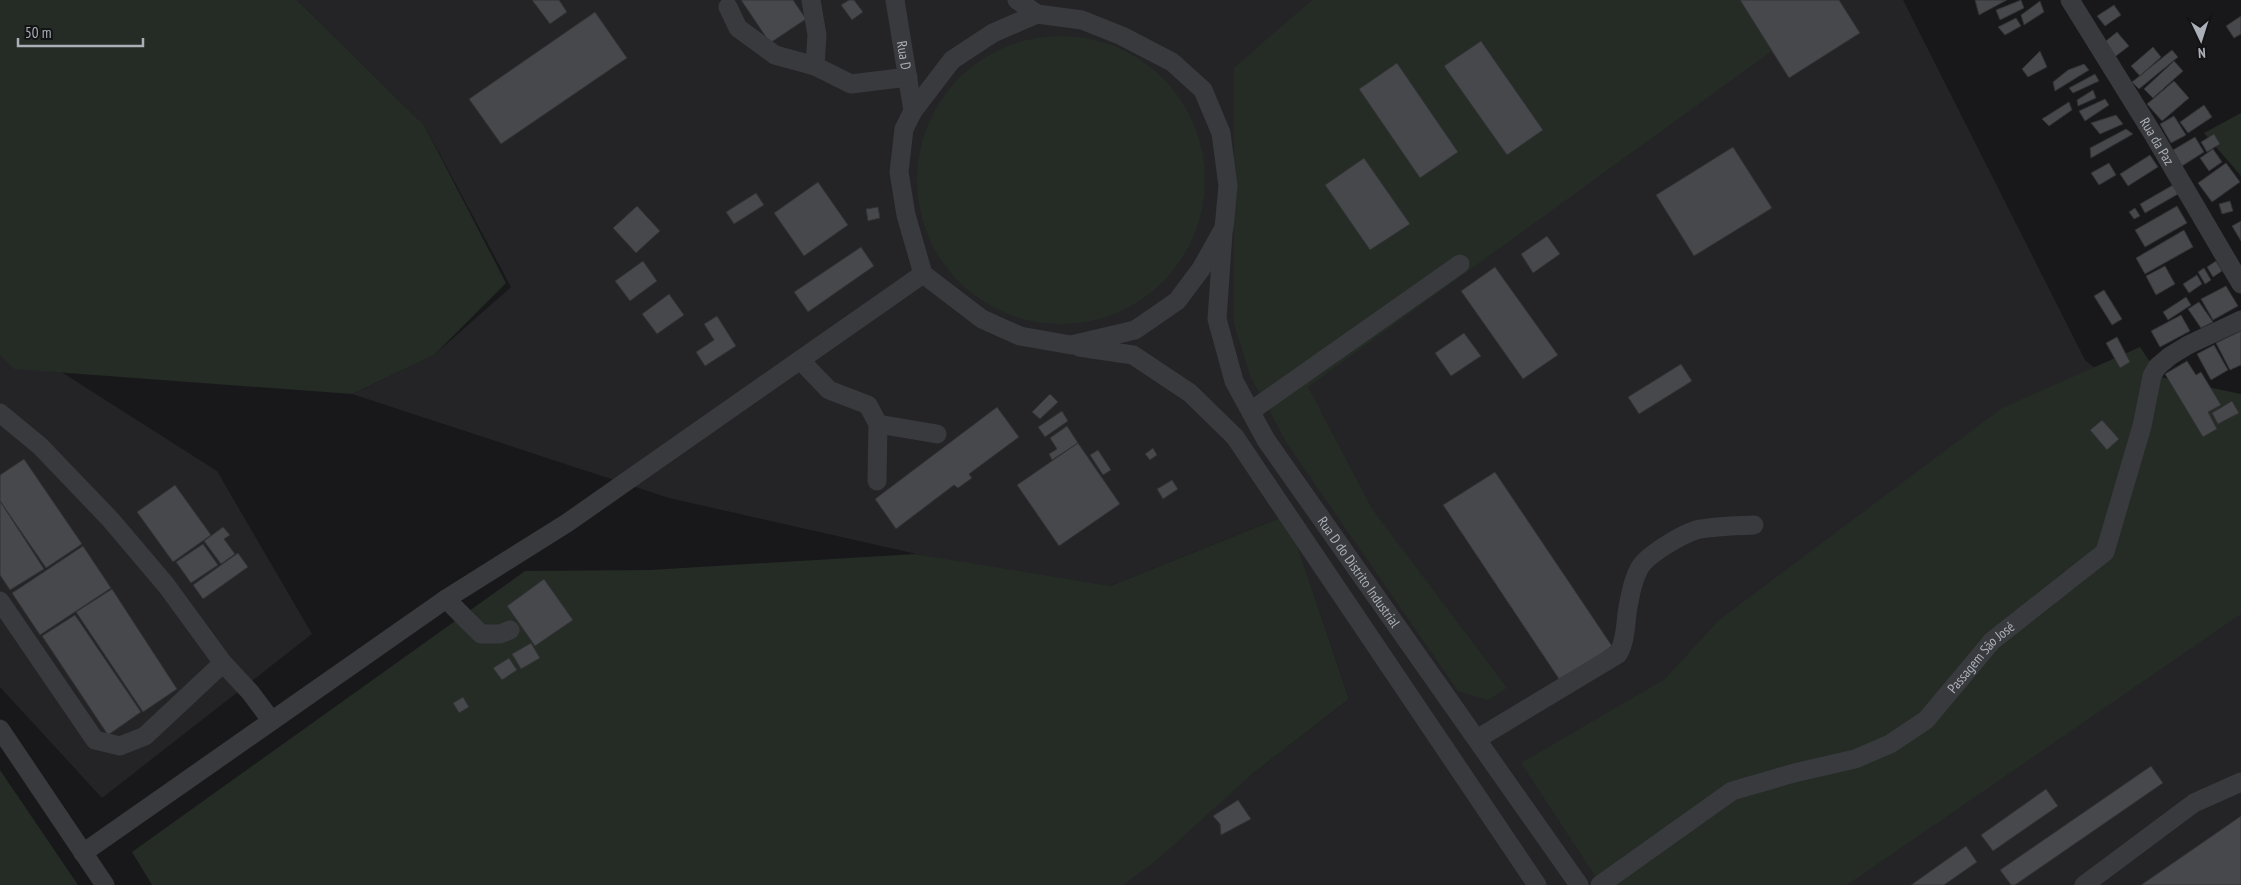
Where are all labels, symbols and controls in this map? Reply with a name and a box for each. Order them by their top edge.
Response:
scale bar [18,15,142,47]
north arrow [2176,15,2226,65]
text: 50 m [25,23,51,42]
street label: Rua D [893,40,915,71]
text: N [2198,44,2206,62]
street label: Rua da Paz [2136,114,2178,168]
street label: Rua D do Distrito Industrial [1314,513,1404,632]
street label: Passagem São José [1943,618,2018,697]

